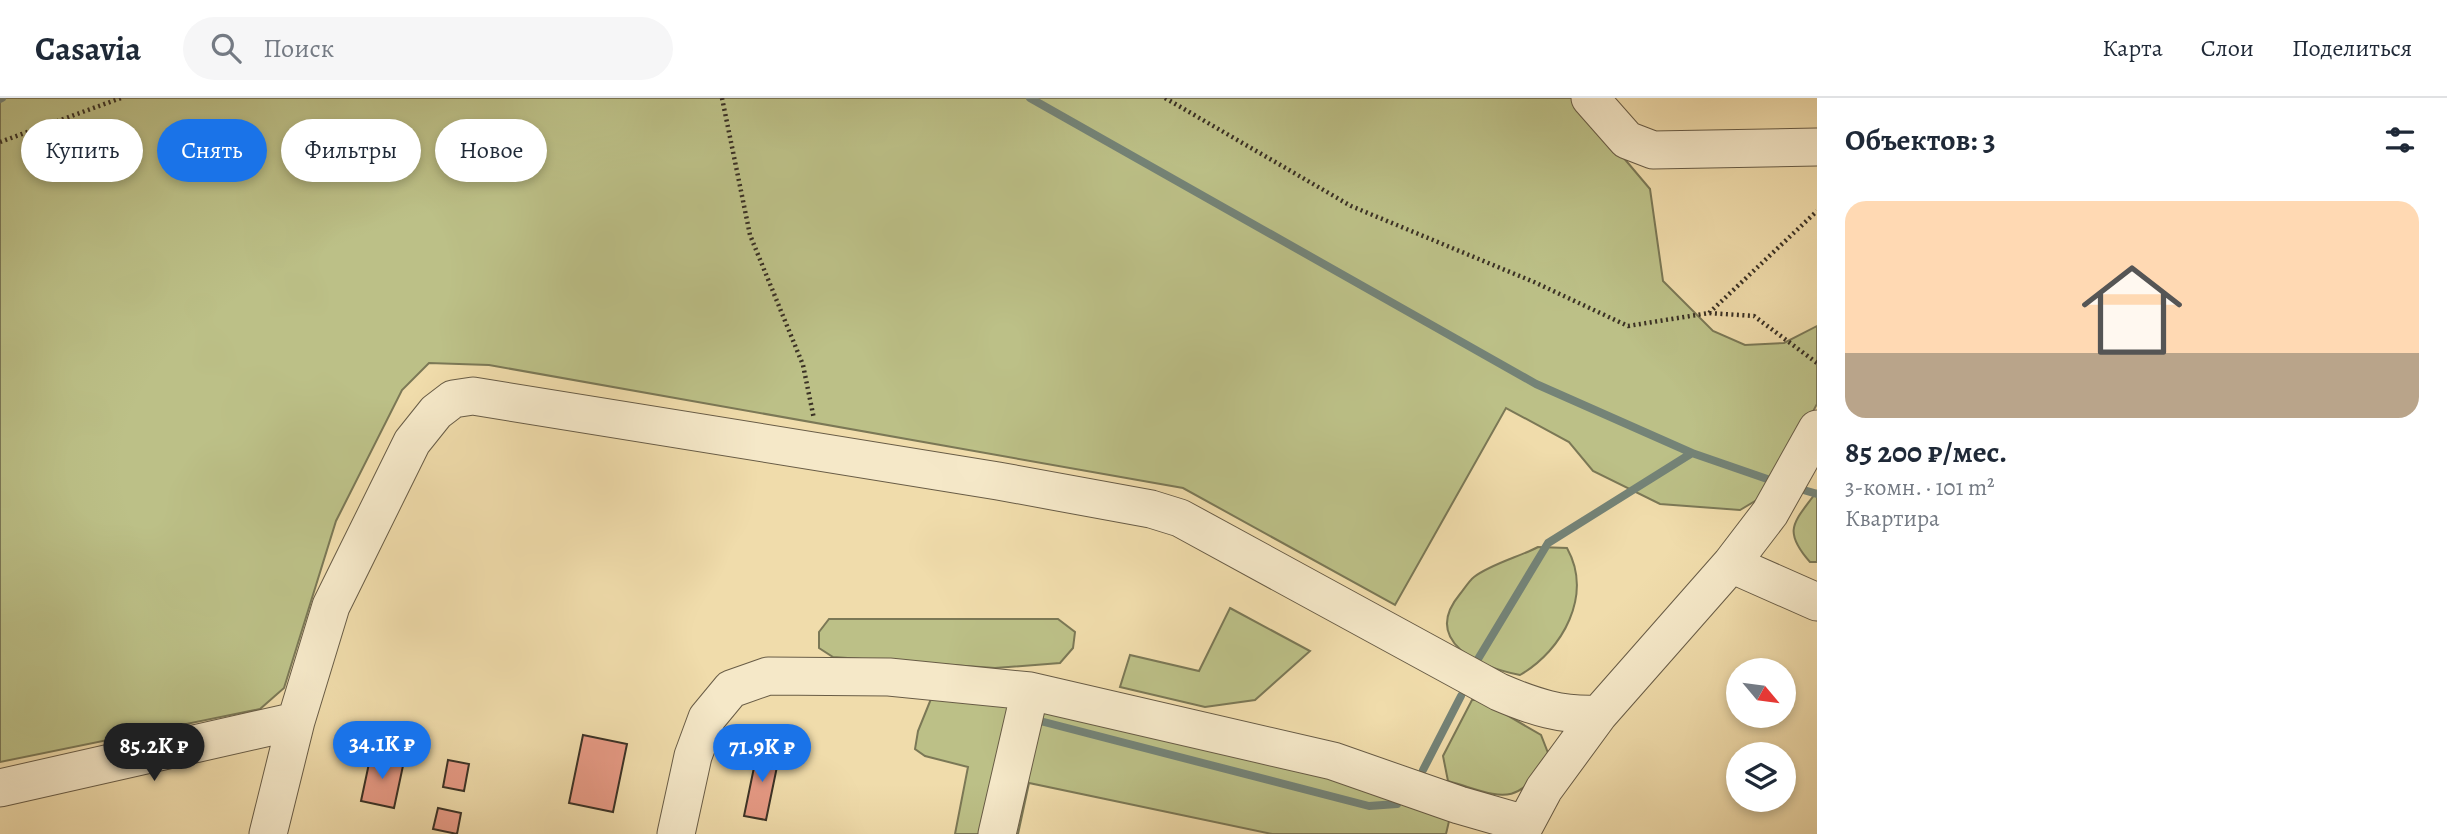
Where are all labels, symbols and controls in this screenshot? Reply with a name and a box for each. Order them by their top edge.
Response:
search box [183,17,673,80]
text: Casavia [35,26,141,71]
icon: search [207,29,245,67]
text: Поиск [263,31,334,66]
text: Карта [2102,32,2163,64]
text: Слои [2201,32,2254,64]
text: Поделиться [2292,32,2412,64]
chip: Купить [21,119,143,182]
chip: Снять [157,119,267,182]
chip: Фильтры [281,119,421,182]
chip: Новое [435,119,547,182]
text: Объектов: 3 [1845,120,1996,160]
icon: filters [2381,121,2419,159]
icon: home [2069,247,2195,373]
text: 85 200 ₽/мес. [1845,432,2007,472]
text: 3-комн. · 101 m² [1845,472,1995,503]
text: Квартира [1845,503,1940,534]
north arrow [1726,658,1796,728]
map controls [1726,658,1796,812]
pin: 34.1K ₽ [317,722,447,781]
pin: 85.2K ₽ [89,724,219,783]
pin: 71.9K ₽ [697,724,827,784]
text: 34.1K ₽ [349,728,415,759]
text: 85.2K ₽ [119,730,189,761]
text: 71.9K ₽ [729,731,795,762]
button: layers [1726,742,1796,812]

